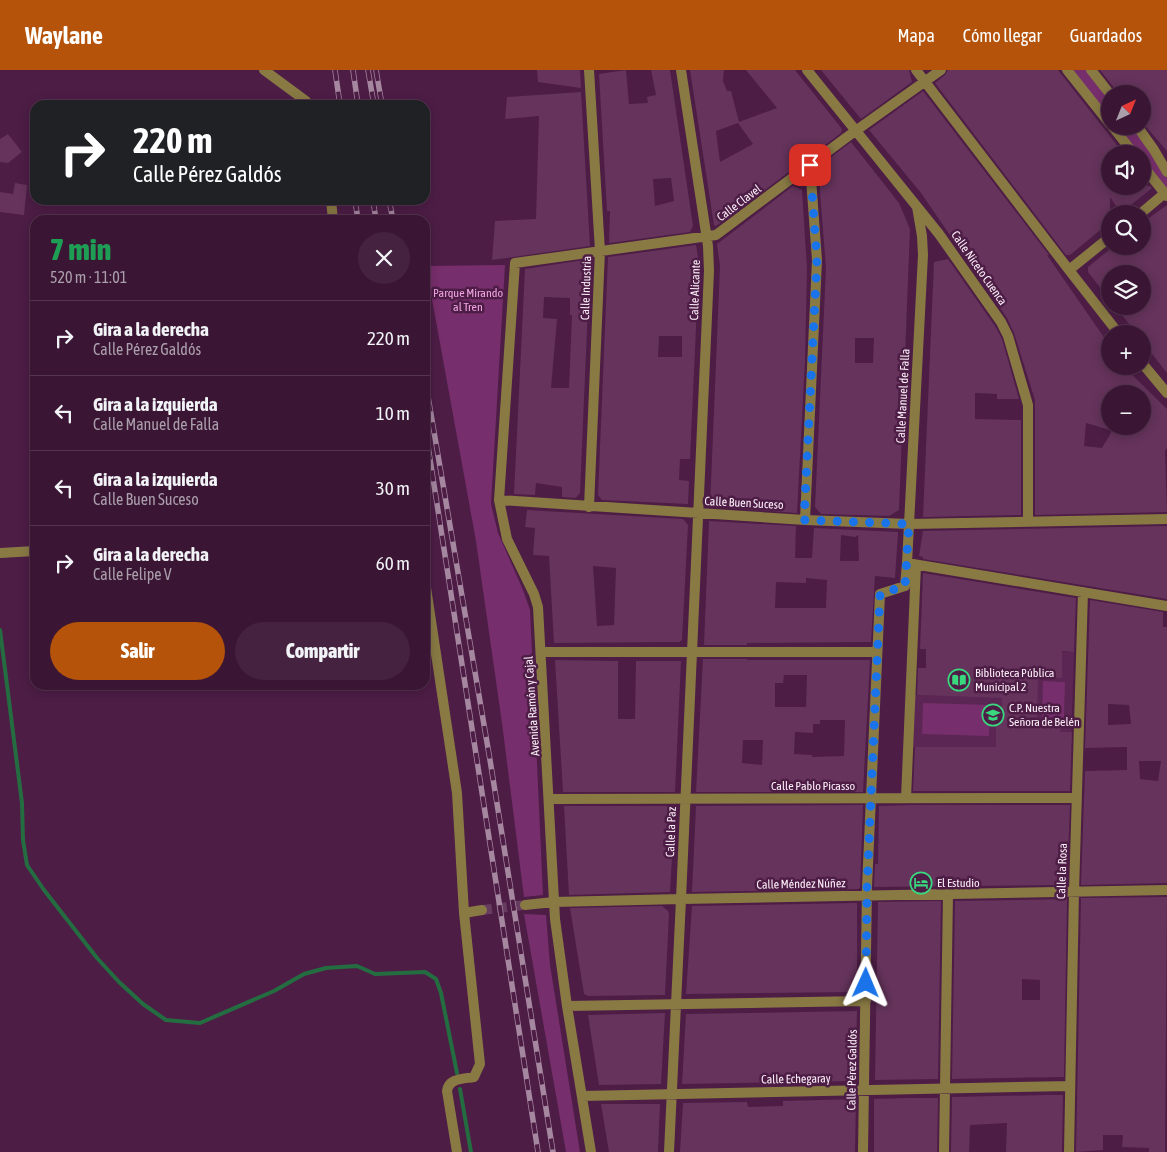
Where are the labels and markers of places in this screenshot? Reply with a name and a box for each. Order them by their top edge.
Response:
pin [789,144,831,186]
place label: Biblioteca Pública Municipal 2 [975,666,1054,694]
library icon: Biblioteca Pública Municipal 2 [947,668,971,692]
place label: C.P. Nuestra Señora de Belén [1009,701,1080,729]
school or university icon: C.P. Nuestra Señora de Belén [981,703,1005,727]
hotel icon: El Estudio [909,871,933,895]
place label: El Estudio [937,876,980,890]

